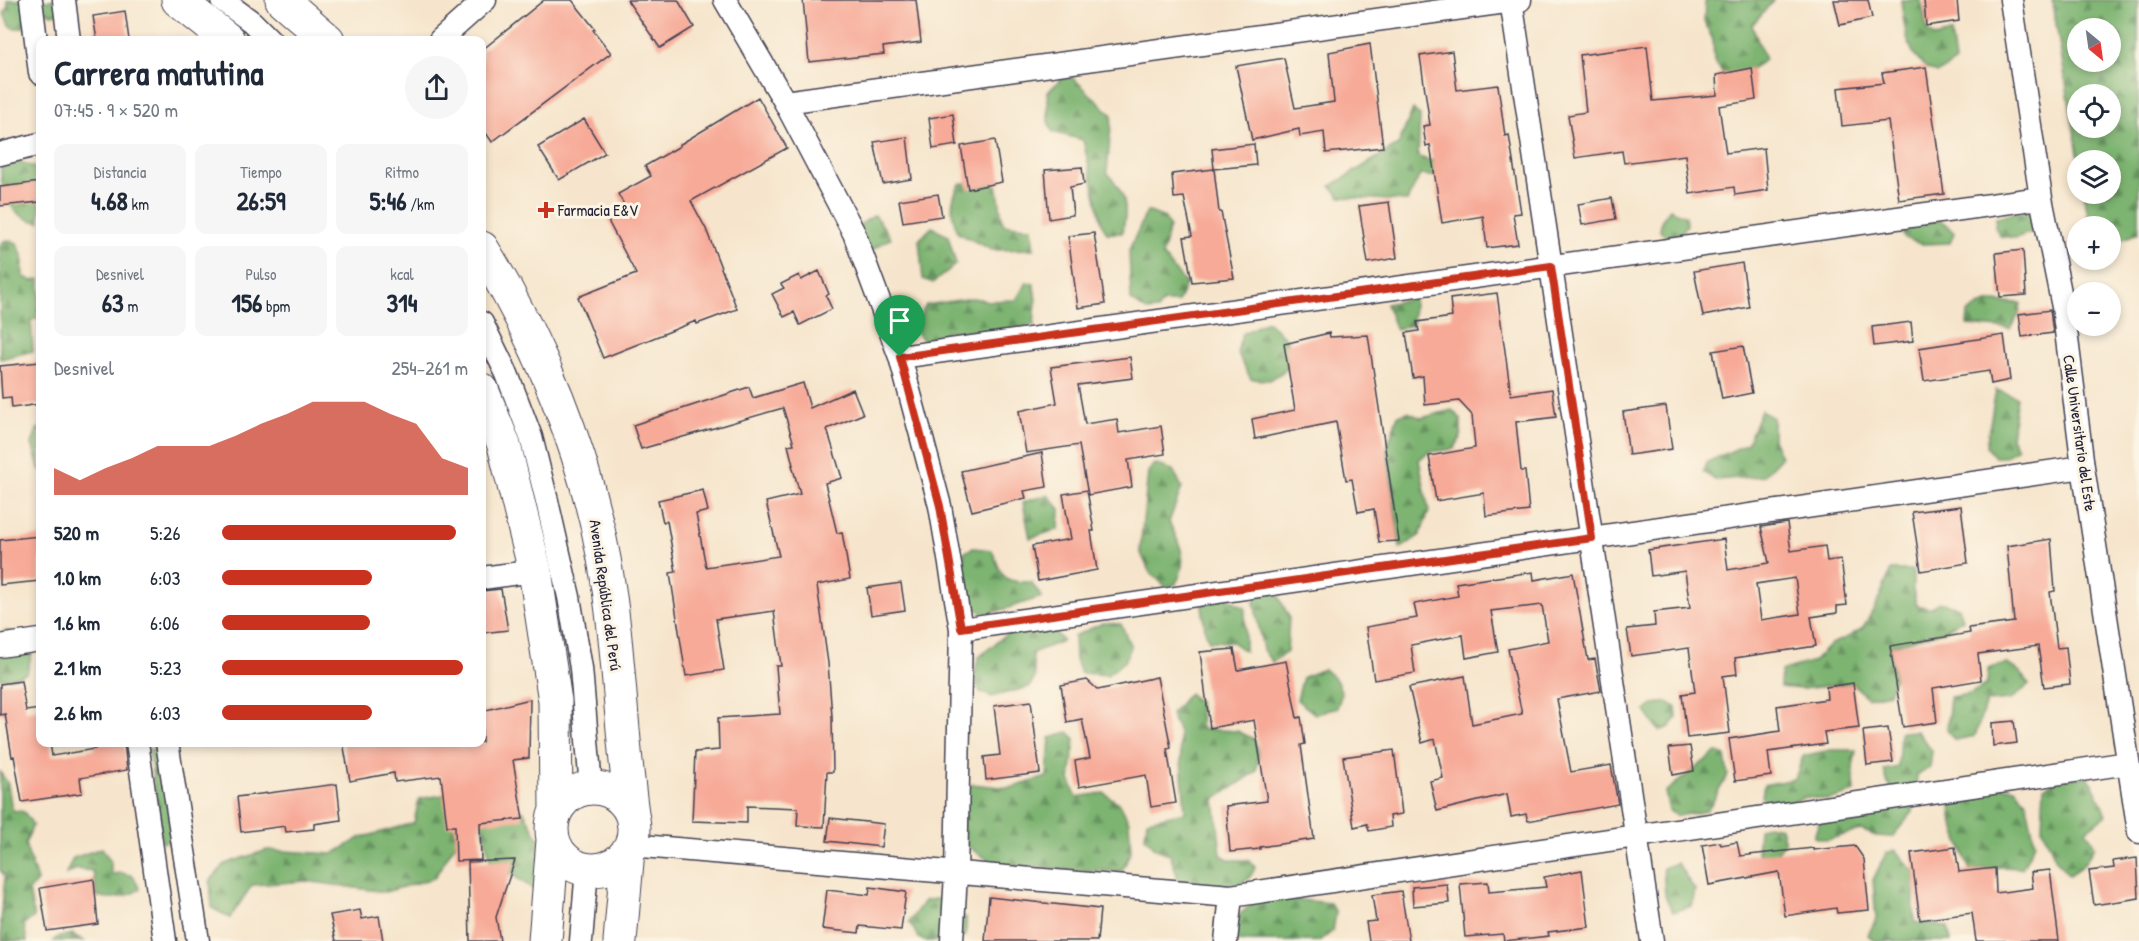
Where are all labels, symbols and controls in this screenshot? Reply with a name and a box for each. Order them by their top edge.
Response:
north arrow [2067,18,2121,72]
map controls [2067,18,2121,336]
text: Carrera matutina [54,51,263,95]
button: share [405,56,468,119]
button: locate [2067,84,2121,138]
text: 07:45 · 9 × 520 m [54,96,178,123]
button: layers [2067,150,2121,204]
text: Distancia [94,161,146,183]
text: Tiempo [240,161,282,183]
text: Ritmo [385,161,419,183]
text: 4.68 [91,183,128,218]
text: 26:59 [236,183,286,218]
text: 5:46 [369,183,407,218]
text: km [128,193,149,215]
text: /km [407,193,435,215]
place label: Farmacia E&V [557,199,638,221]
marker: Farmacia E&V [539,203,553,217]
button: + [2067,216,2121,270]
text: Desnivel [96,263,144,285]
text: Pulso [246,263,276,285]
text: kcal [390,263,414,285]
button: − [2067,282,2121,336]
text: 63 [102,285,124,320]
text: 156 [232,285,262,320]
text: 314 [387,285,417,320]
text: m [124,295,138,317]
text: bpm [262,295,290,317]
pin [874,295,925,357]
icon: arrive [883,304,916,337]
street label: Calle Universitario del Este [2058,353,2102,513]
text: Desnivel [54,354,114,381]
text: 254–261 m [391,354,468,381]
street label: Avenida República del Perú [585,518,628,672]
text: 520 m [54,519,99,546]
text: 5:26 [150,519,180,546]
text: 1.0 km [54,564,101,591]
text: 6:03 [150,564,181,591]
text: 1.6 km [54,609,100,636]
text: 6:06 [150,609,180,636]
text: 2.1 km [54,654,101,681]
text: 5:23 [150,654,181,681]
text: 2.6 km [54,699,102,726]
text: 6:03 [150,699,181,726]

